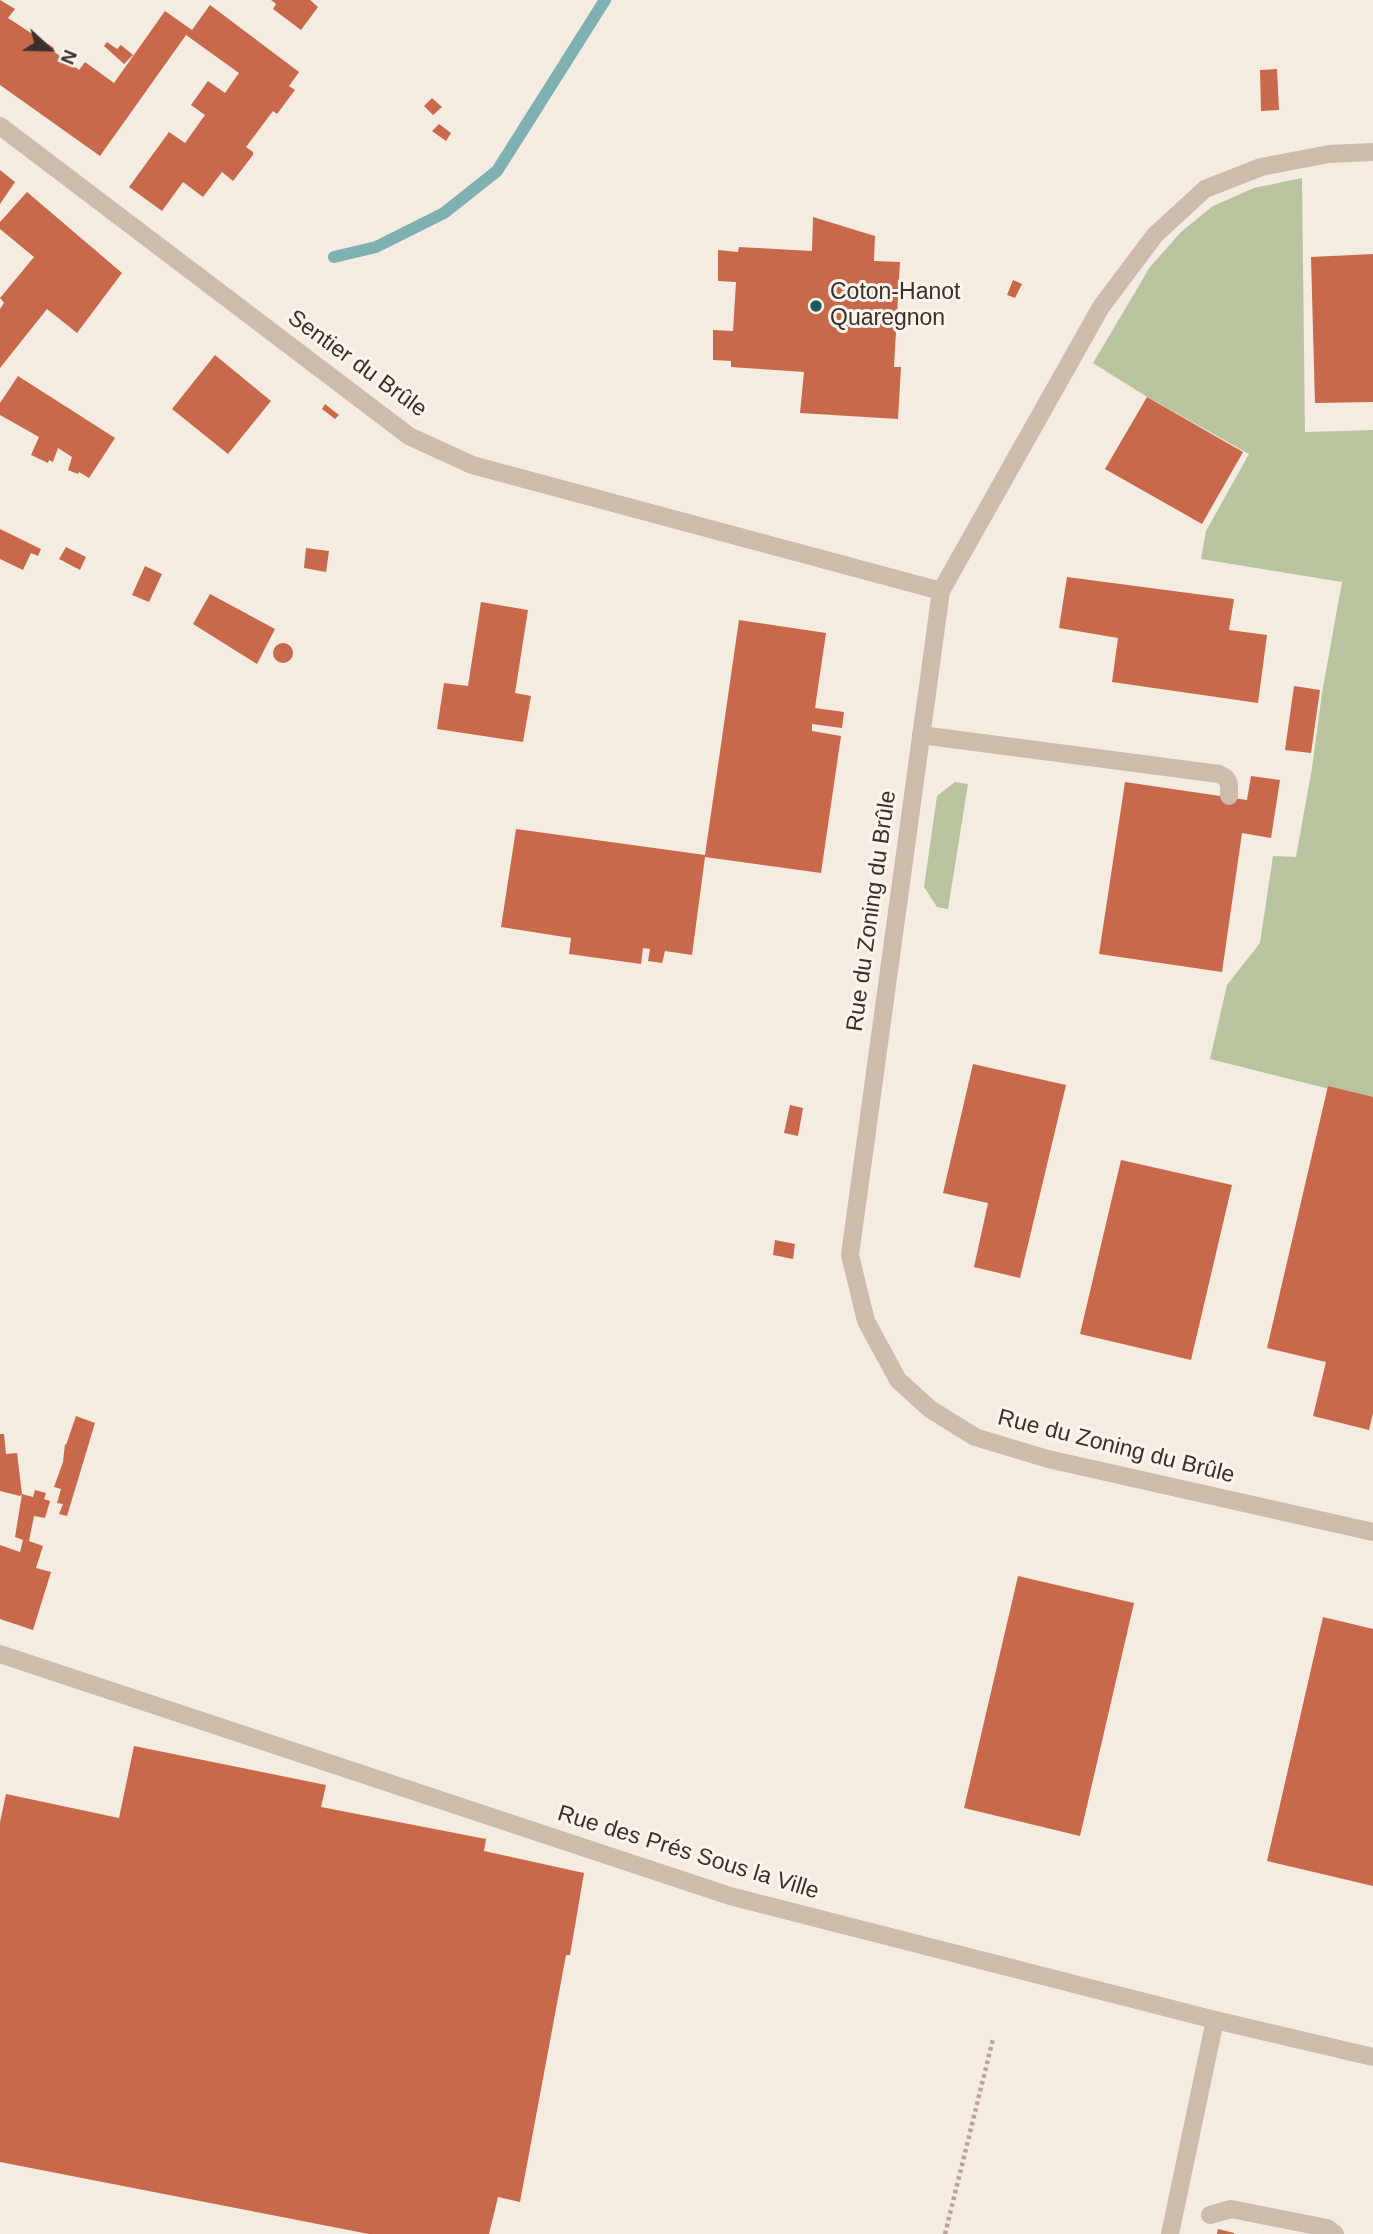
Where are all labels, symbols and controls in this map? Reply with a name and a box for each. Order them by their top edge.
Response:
north arrow [14,14,84,84]
text: N [57,47,81,67]
place label: Coton-Hanot Quaregnon [830,279,960,333]
marker: Coton-Hanot Quaregnon [808,298,824,314]
street label: Sentier du Brûle [282,304,432,424]
street label: Rue du Zoning du Brûle [841,789,903,1033]
street label: Rue du Zoning du Brûle [995,1404,1237,1490]
street label: Rue des Prés Sous la Ville [554,1800,822,1906]

